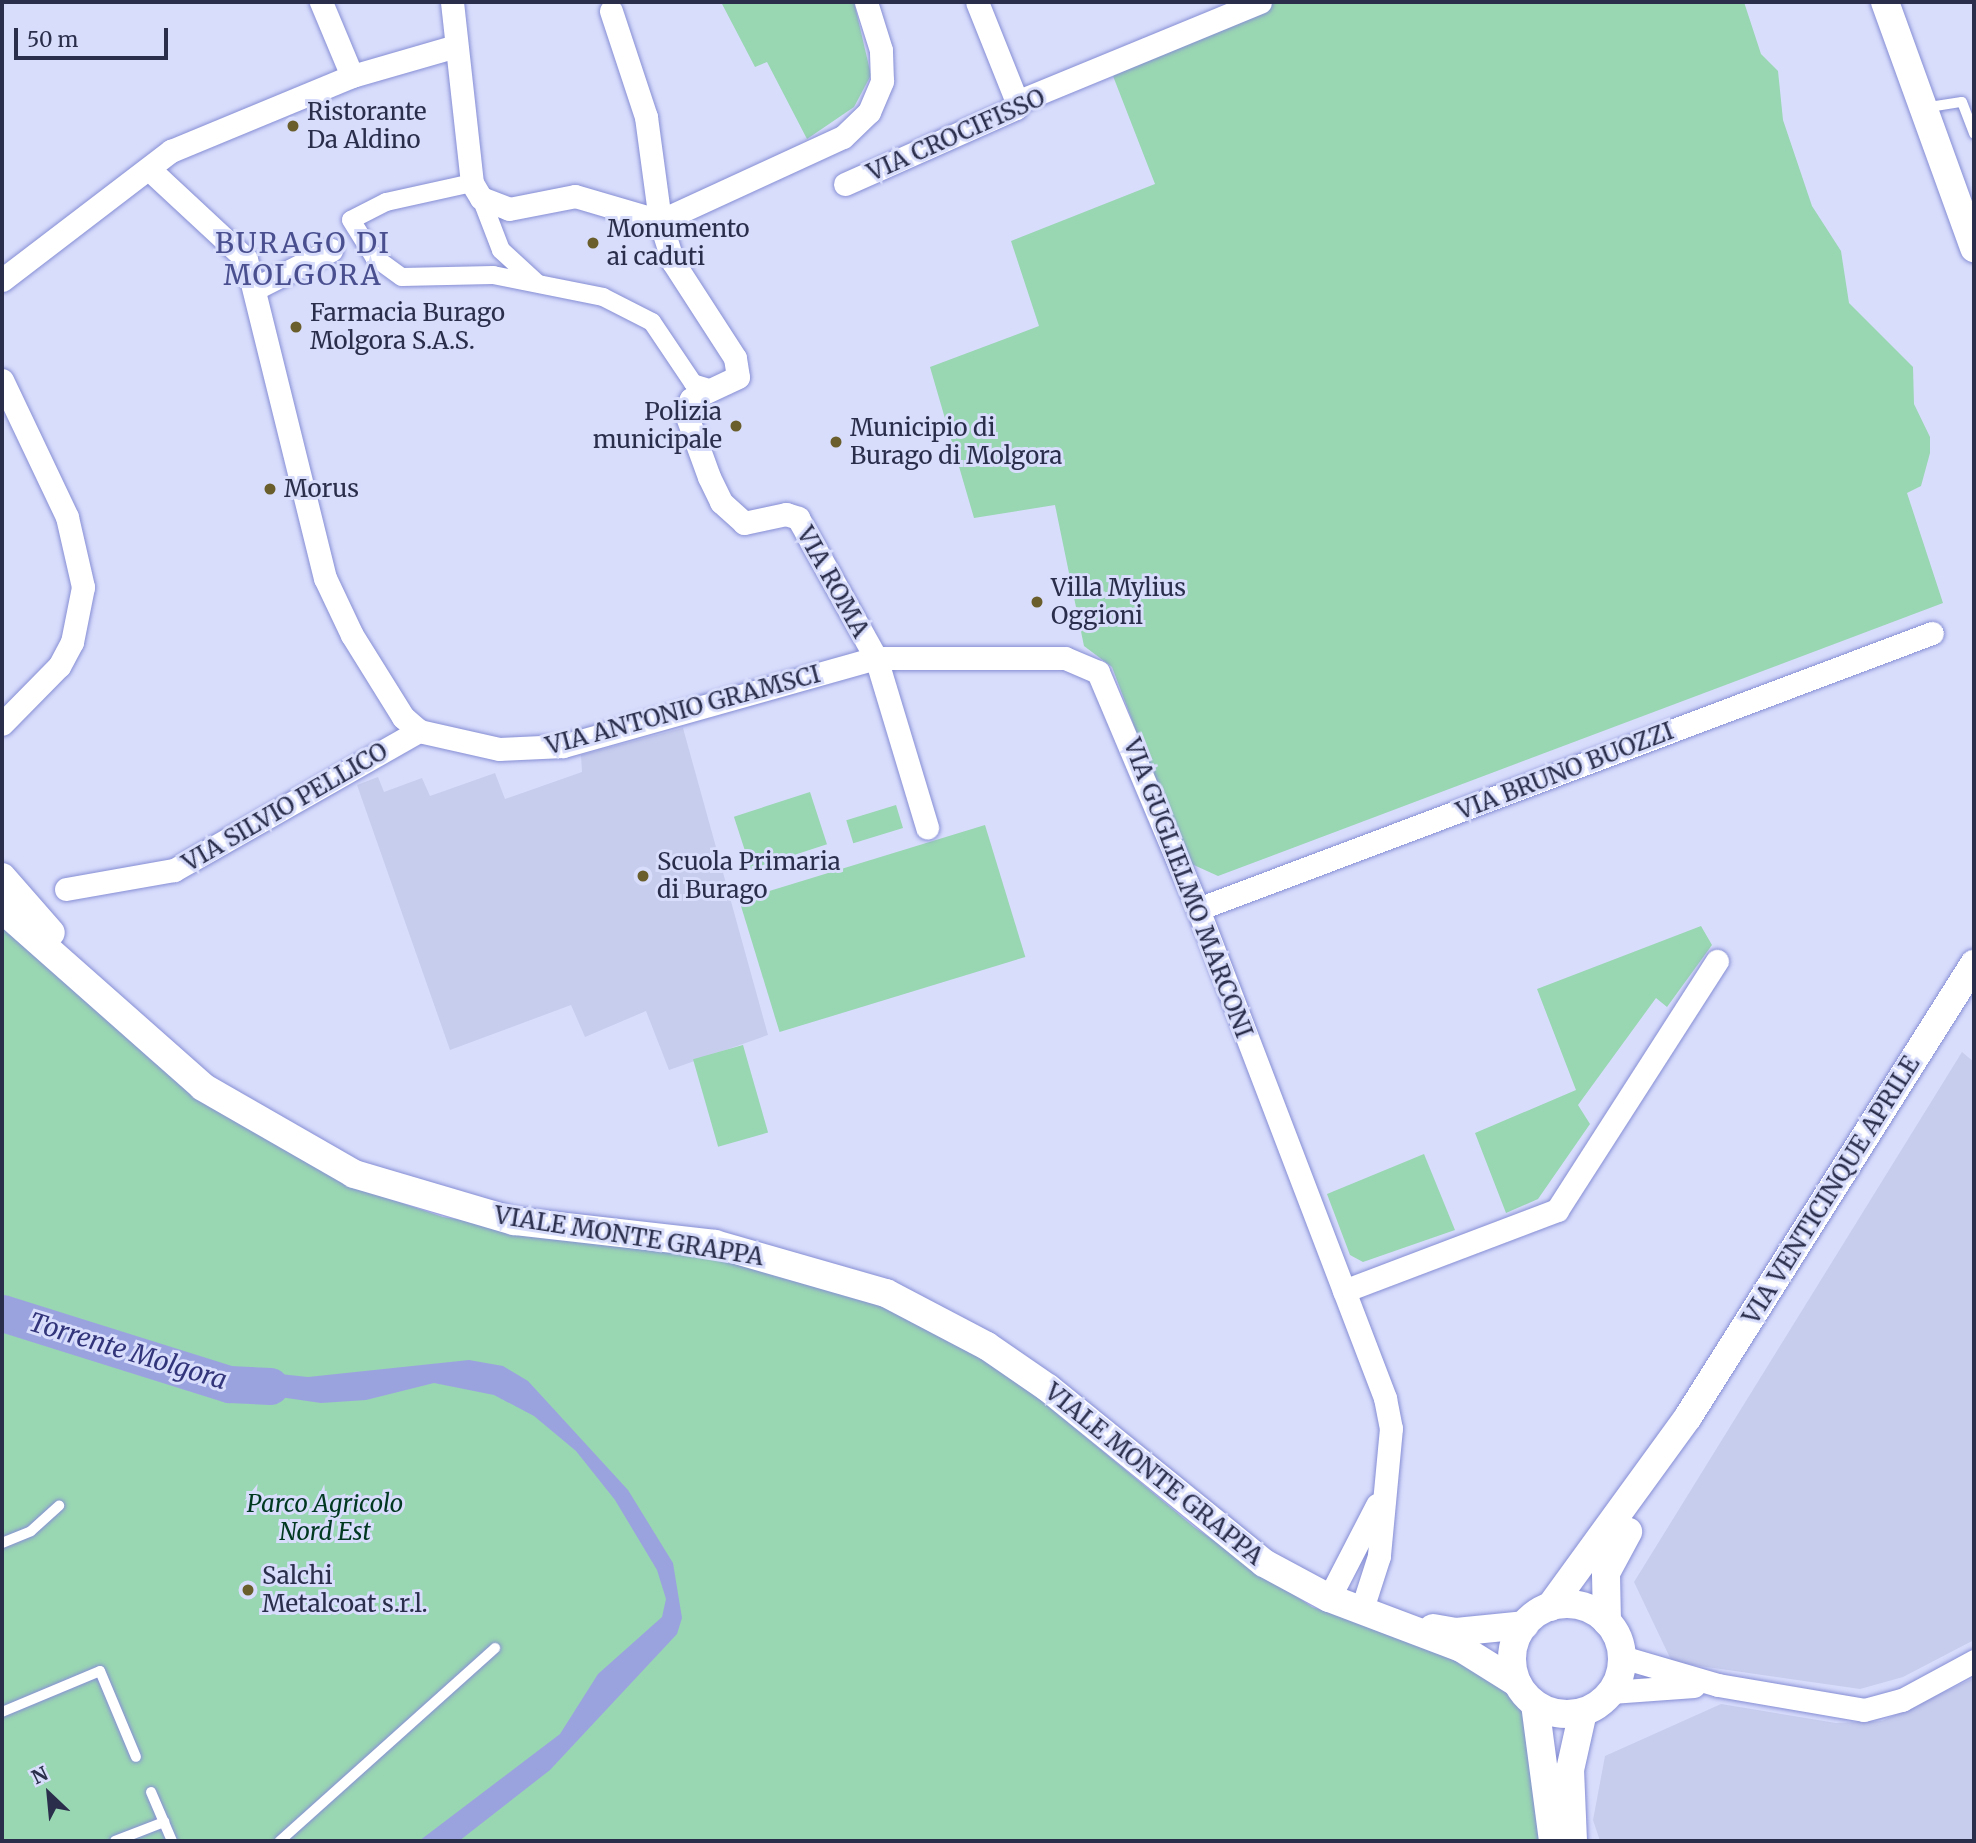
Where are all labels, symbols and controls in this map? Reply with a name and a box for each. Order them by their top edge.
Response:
scale bar [18,14,172,58]
text: 50 m [27,26,78,53]
street label: VIA CROCIFISSO [863,83,1049,187]
place label: Ristorante Da Aldino [307,98,426,154]
marker: Ristorante Da Aldino [285,118,301,134]
place label: Monumento ai caduti [607,215,750,271]
district label: BURAGO DI MOLGORA [216,226,390,292]
marker: Monumento ai caduti [585,235,601,251]
place label: Farmacia Burago Molgora S.A.S. [310,299,505,355]
marker: Farmacia Burago Molgora S.A.S. [288,319,304,335]
place label: Polizia municipale [593,398,722,454]
place label: Municipio di Burago di Molgora [850,414,1062,470]
marker: Polizia municipale [728,418,744,434]
marker: Municipio di Burago di Molgora [828,434,844,450]
place label: Morus [284,475,359,503]
marker: Morus [262,481,278,497]
street label: VIA ROMA [791,521,875,643]
place label: Villa Mylius Oggioni [1051,574,1186,630]
marker: Villa Mylius Oggioni [1029,594,1045,610]
street label: VIA ANTONIO GRAMSCI [543,659,823,761]
street label: VIA BRUNO BUOZZI [1453,716,1677,826]
street label: VIA GUGLIELMO MARCONI [1118,734,1258,1042]
street label: VIA SILVIO PELLICO [177,736,393,878]
place label: Scuola Primaria di Burago [657,848,841,904]
marker: Scuola Primaria di Burago [635,868,651,884]
street label: VIA VENTICINQUE APRILE [1737,1051,1925,1329]
street label: VIALE MONTE GRAPPA [492,1200,766,1272]
water label: Torrente Molgora [25,1306,231,1396]
street label: VIALE MONTE GRAPPA [1039,1377,1269,1571]
park label: Parco Agricolo Nord Est [247,1490,403,1546]
place label: Salchi Metalcoat s.r.l. [262,1562,428,1618]
marker: Salchi Metalcoat s.r.l. [240,1582,256,1598]
north arrow [14,1759,84,1829]
text: N [28,1761,52,1789]

